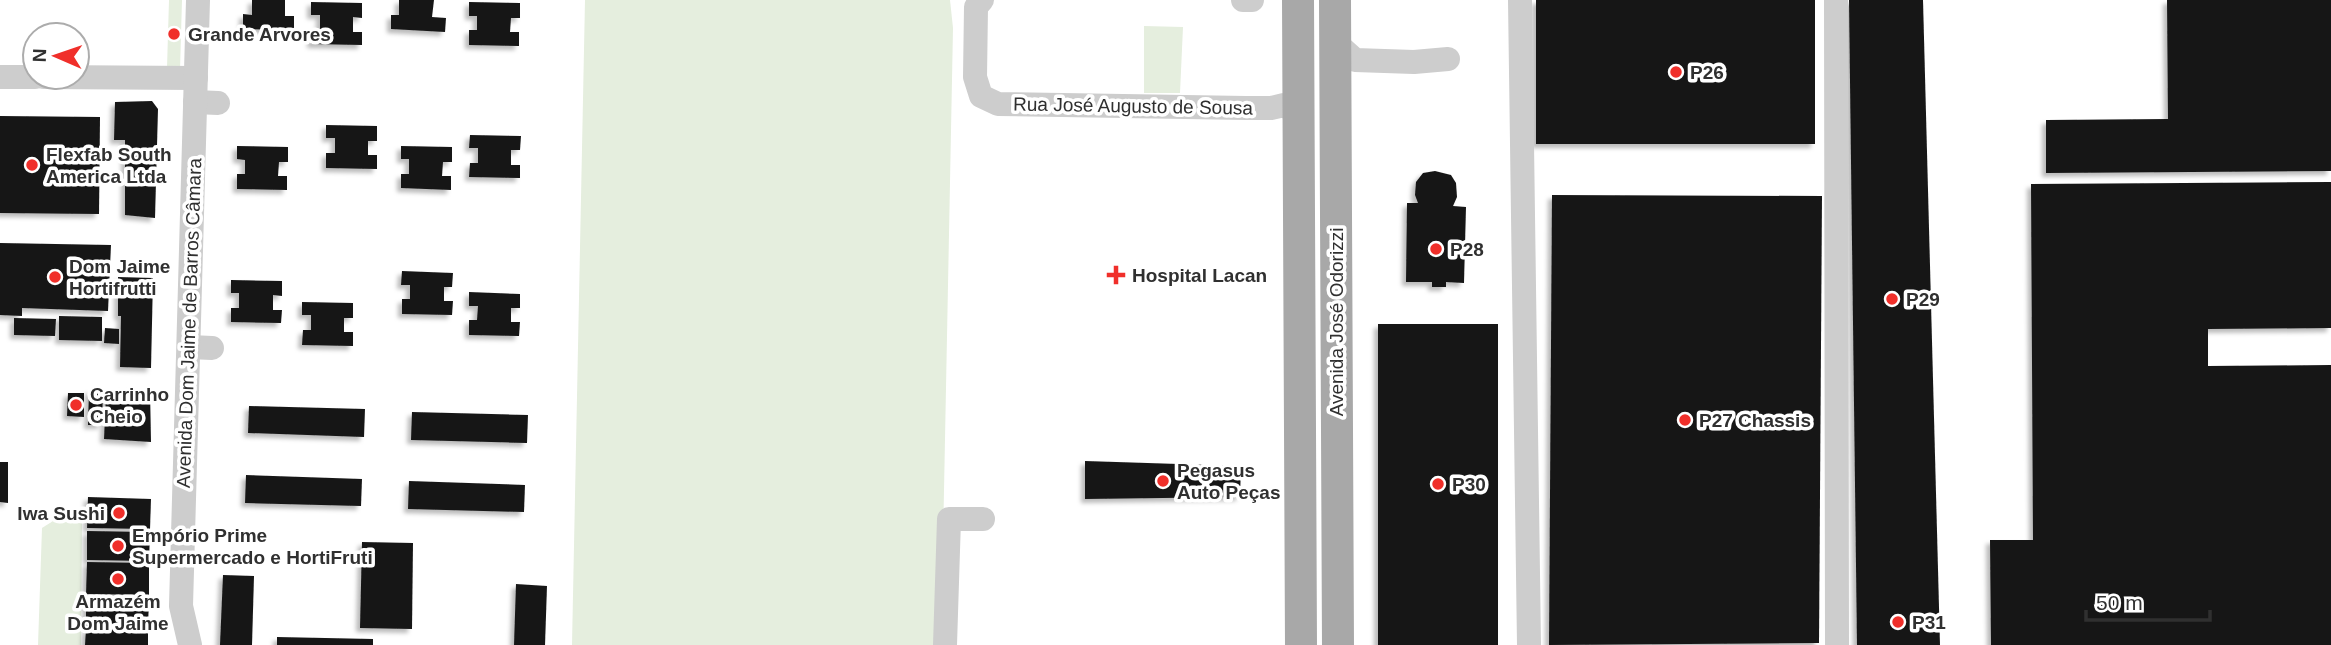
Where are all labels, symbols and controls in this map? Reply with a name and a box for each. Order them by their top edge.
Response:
north arrow [21,21,91,91]
place label: Grande Arvores [188,24,331,45]
marker: Grande Arvores [166,26,182,42]
text: N [29,48,50,63]
place label: P26 [1690,62,1724,83]
marker: P26 [1668,64,1684,80]
street label: Rua José Augusto de Sousa [1013,93,1253,119]
place label: Flexfab South America Ltda [46,144,172,187]
marker: Flexfab South America Ltda [24,157,40,173]
street label: Avenida Dom Jaime de Barros Câmara [173,157,205,488]
street label: Avenida José Odorizzi [1326,228,1347,416]
place label: P28 [1450,239,1484,260]
marker: P28 [1428,241,1444,257]
place label: Dom Jaime Hortifrutti [69,256,170,299]
marker: Hospital Lacan [1106,265,1126,285]
place label: Hospital Lacan [1132,265,1267,286]
marker: Dom Jaime Hortifrutti [47,269,63,285]
place label: P29 [1906,289,1940,310]
marker: P29 [1884,291,1900,307]
place label: Carrinho Cheio [90,384,169,427]
marker: Carrinho Cheio [68,397,84,413]
place label: P27 Chassis [1699,410,1811,431]
marker: P27 Chassis [1677,412,1693,428]
place label: Pegasus Auto Peças [1177,460,1280,503]
marker: Pegasus Auto Peças [1155,473,1171,489]
place label: P30 [1452,474,1486,495]
marker: P30 [1430,476,1446,492]
place label: Iwa Sushi [17,503,105,524]
marker: Iwa Sushi [111,505,127,521]
place label: Empório Prime Supermercado e HortiFruti [132,525,373,568]
marker: Empório Prime Supermercado e HortiFruti [110,538,126,554]
marker: Armazém Dom Jaime [110,571,126,587]
scale bar [2086,578,2210,622]
place label: Armazém Dom Jaime [67,591,169,634]
text: 50 m [2096,591,2143,614]
place label: P31 [1912,612,1946,633]
marker: P31 [1890,614,1906,630]

